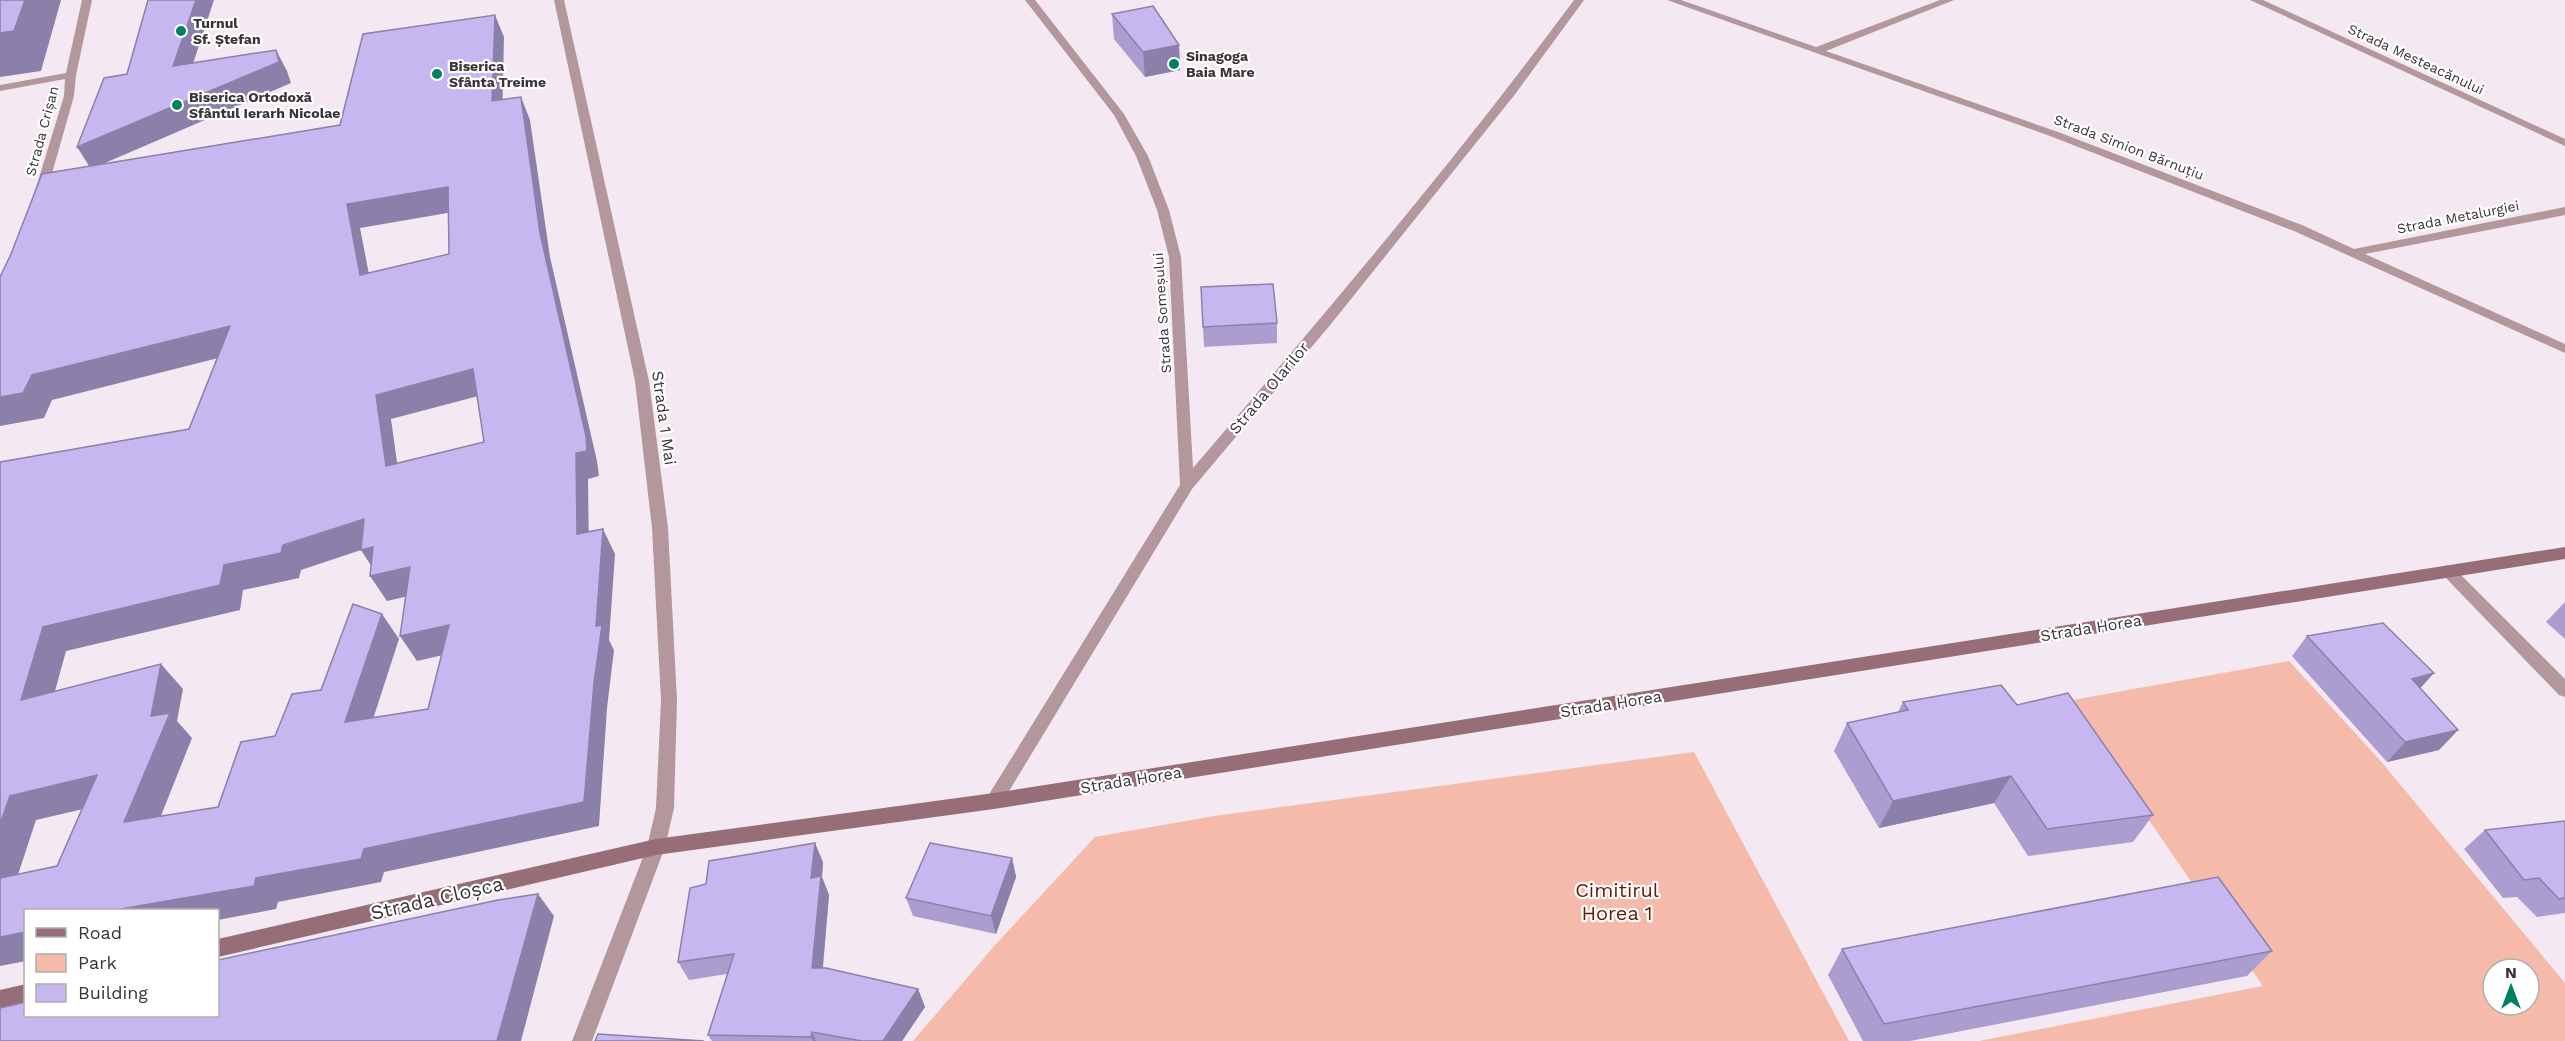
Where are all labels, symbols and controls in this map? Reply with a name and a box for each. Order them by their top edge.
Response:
place label: Turnul Sf. Ștefan [193,15,261,47]
street label: Strada Mesteacănului [2345,20,2487,98]
marker: Turnul Sf. Ștefan [174,24,188,38]
place label: Sinagoga Baia Mare [1186,48,1255,80]
marker: Sinagoga Baia Mare [1167,57,1181,71]
place label: Biserica Sfânta Treime [449,58,546,90]
marker: Biserica Sfânta Treime [430,67,444,81]
street label: Strada Crișan [22,84,63,178]
place label: Biserica Ortodoxă Sfântul Ierarh Nicolae [189,89,340,121]
marker: Biserica Ortodoxă Sfântul Ierarh Nicolae [170,98,184,112]
street label: Strada Simion Bărnuțiu [2051,111,2206,184]
street label: Strada Metalurgiei [2396,197,2520,237]
street label: Strada Someșului [1150,252,1175,374]
street label: Strada Olarilor [1225,338,1313,438]
street label: Strada 1 Mai [648,370,680,466]
street label: Strada Horea [2039,611,2143,645]
street label: Strada Horea [1559,687,1663,721]
street label: Strada Horea [1079,763,1183,797]
street label: Strada Cloșca [368,871,506,925]
park label: Cimitirul Horea 1 [1575,878,1659,925]
legend [24,909,219,1017]
text: Road [78,922,122,943]
text: Park [78,952,117,973]
north arrow [2481,957,2541,1017]
text: N [2505,963,2517,982]
text: Building [78,982,148,1003]

